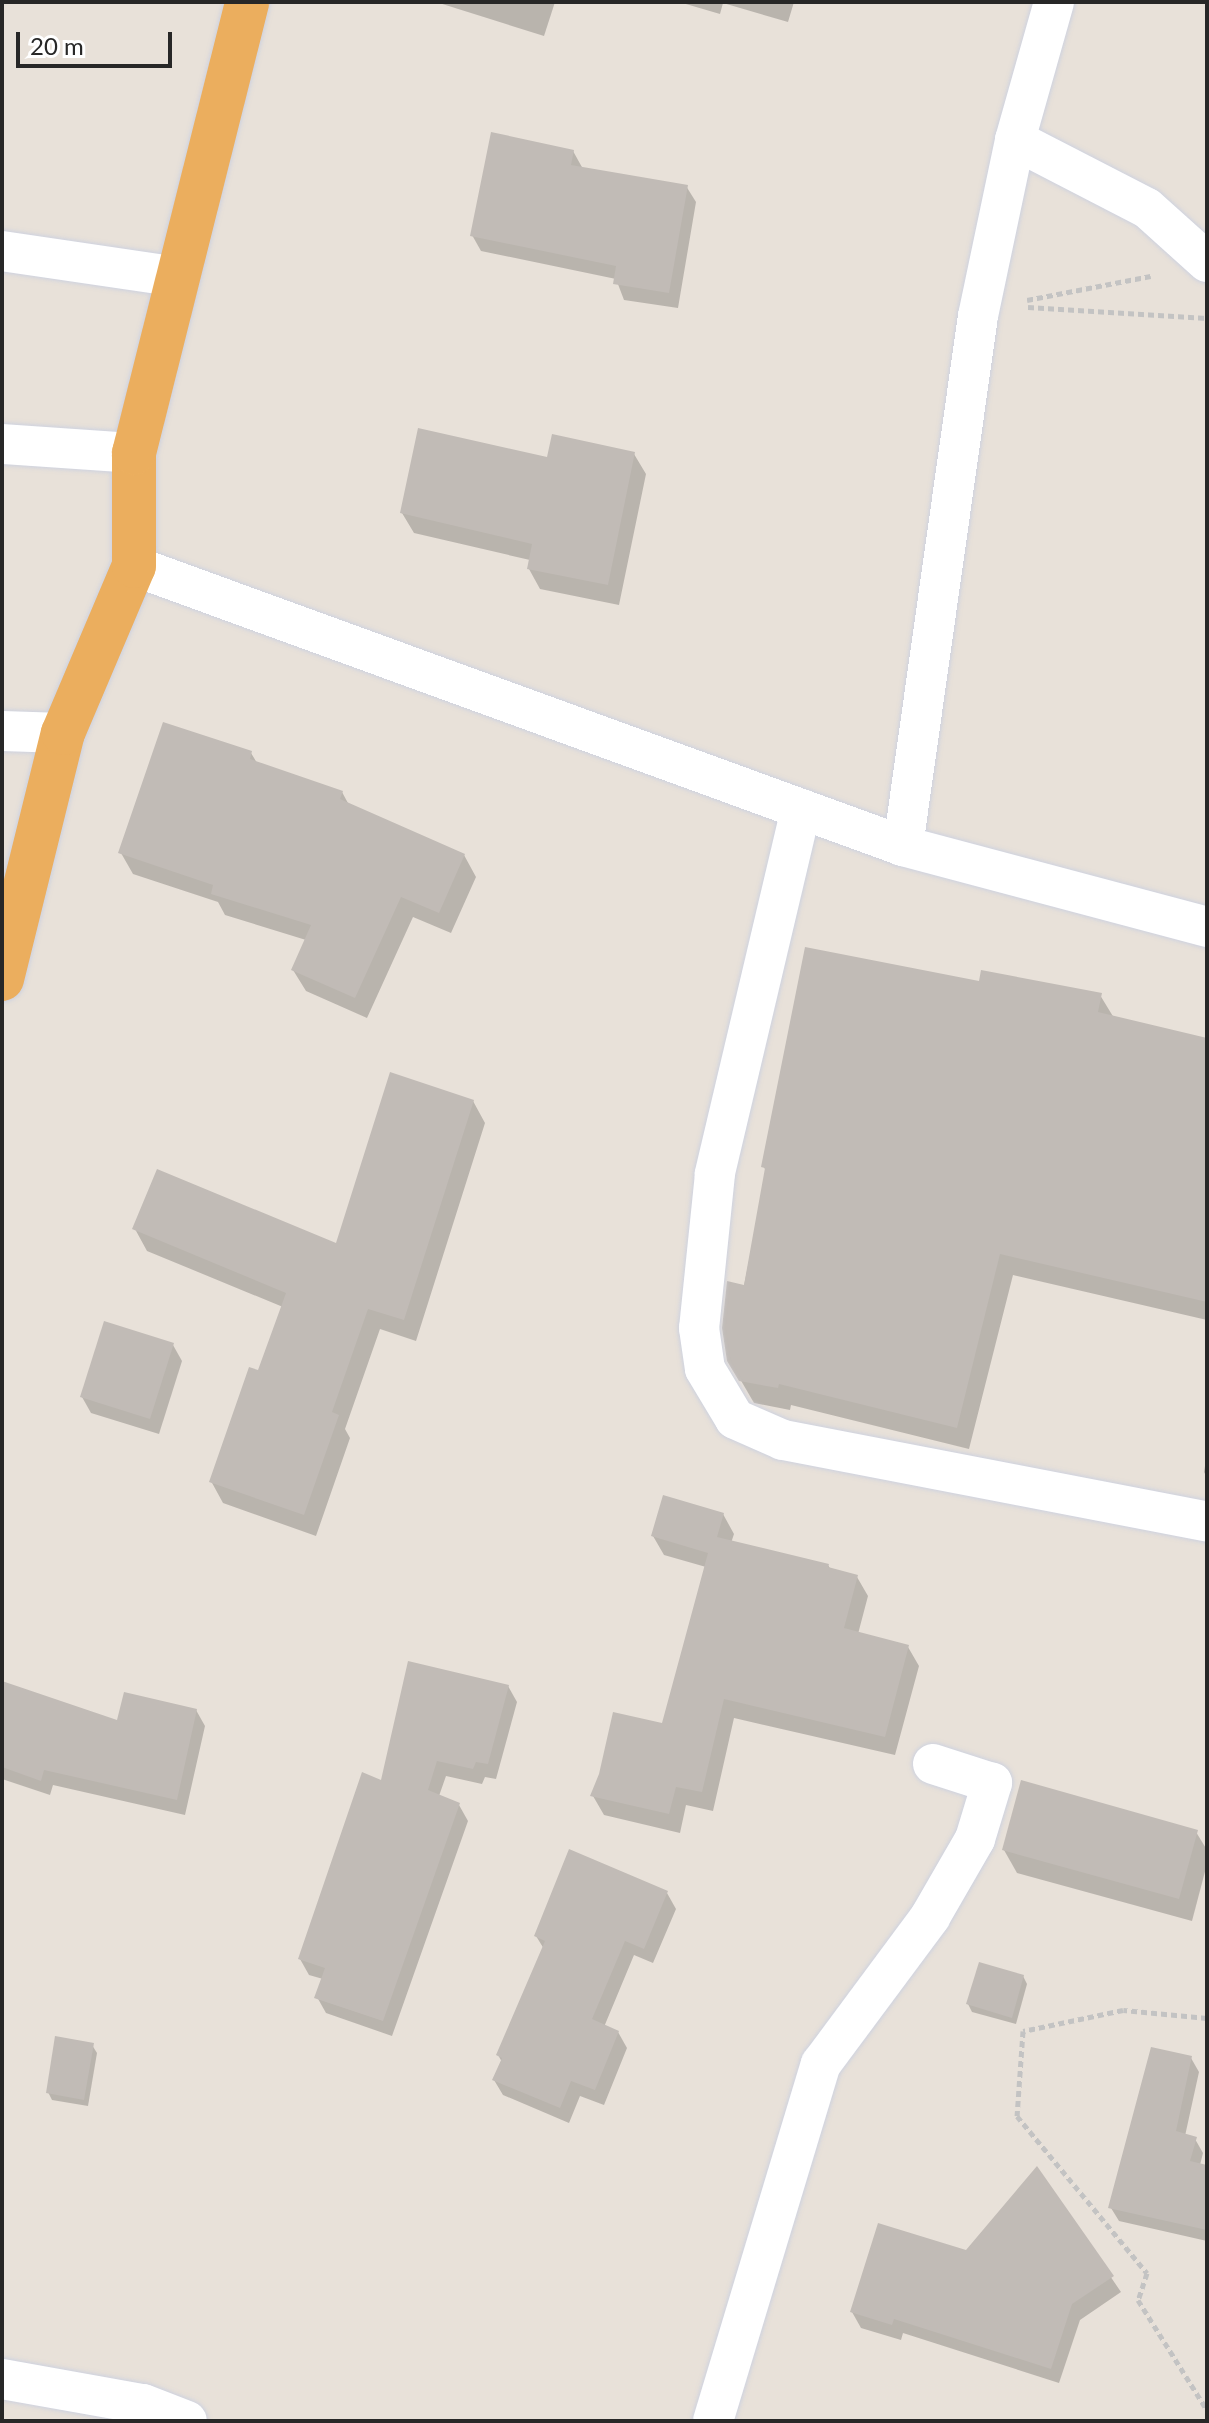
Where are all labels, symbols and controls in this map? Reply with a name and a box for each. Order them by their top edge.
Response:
scale bar [20,16,176,66]
text: 20 m [30,31,84,60]

